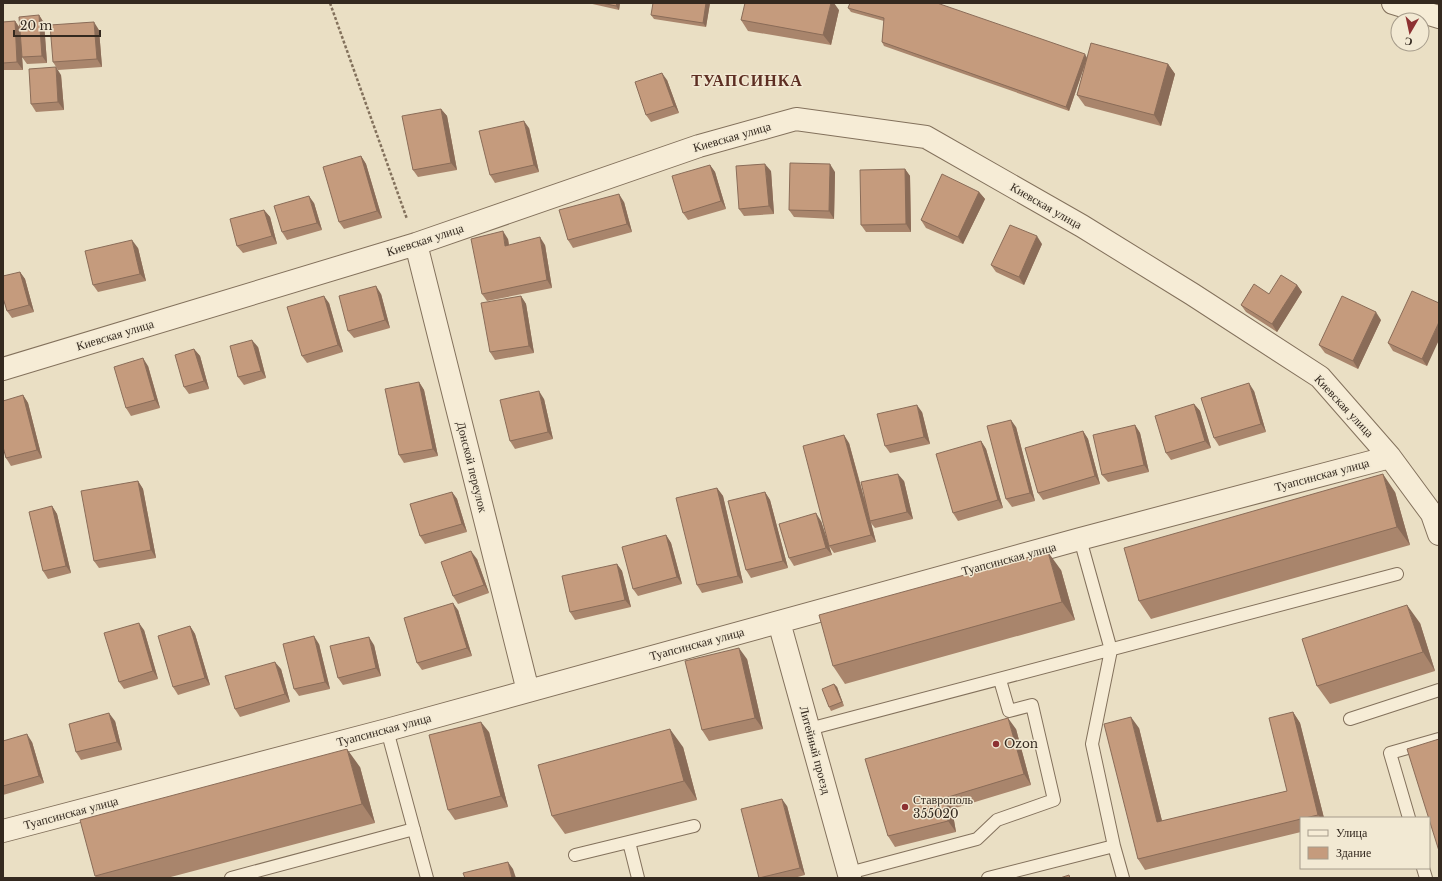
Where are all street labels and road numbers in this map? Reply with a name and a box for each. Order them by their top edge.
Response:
street label: Киевская улица [691,118,773,155]
street label: Киевская улица [1008,179,1085,232]
street label: Киевская улица [384,220,466,259]
street label: Киевская улица [74,315,156,353]
street label: Киевская улица [1312,371,1378,441]
street label: Донской переулок [454,420,491,514]
street label: Туапсинская улица [1273,455,1371,494]
street label: Туапсинская улица [960,539,1058,578]
street label: Туапсинская улица [648,624,746,663]
street label: Литейный проезд [797,704,834,796]
street label: Туапсинская улица [335,710,433,749]
street label: Туапсинская улица [22,793,120,832]

